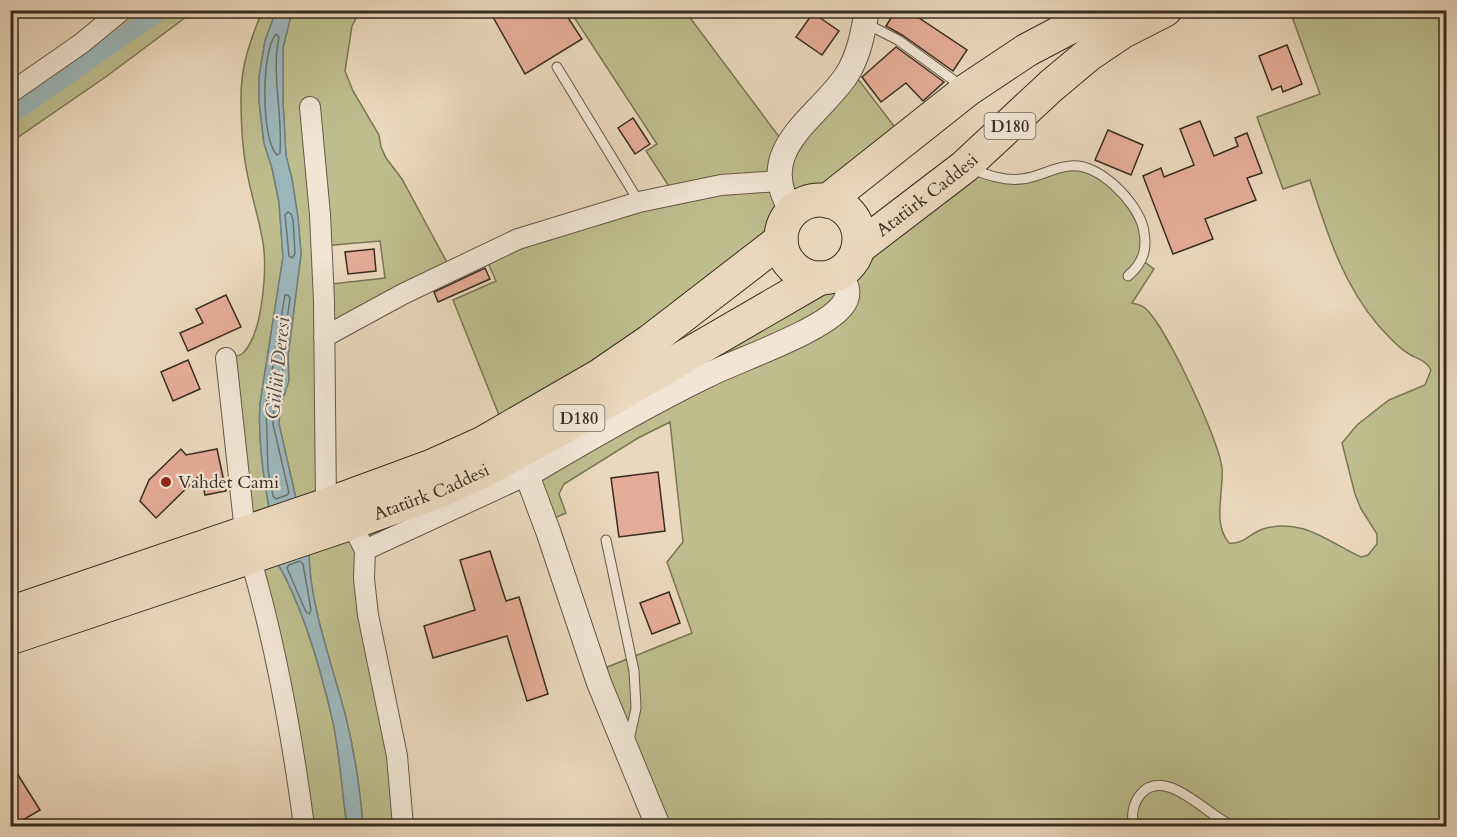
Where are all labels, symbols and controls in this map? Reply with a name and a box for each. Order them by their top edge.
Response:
road number: D180 [984,113,1036,139]
street label: Atatürk Caddesi [871,148,984,243]
water label: Gülüt Deresi [259,315,296,421]
road number: D180 [554,405,604,431]
street label: Atatürk Caddesi [370,458,493,527]
place label: Vahdet Cami [178,470,279,495]
marker: Vahdet Cami [159,475,173,489]

